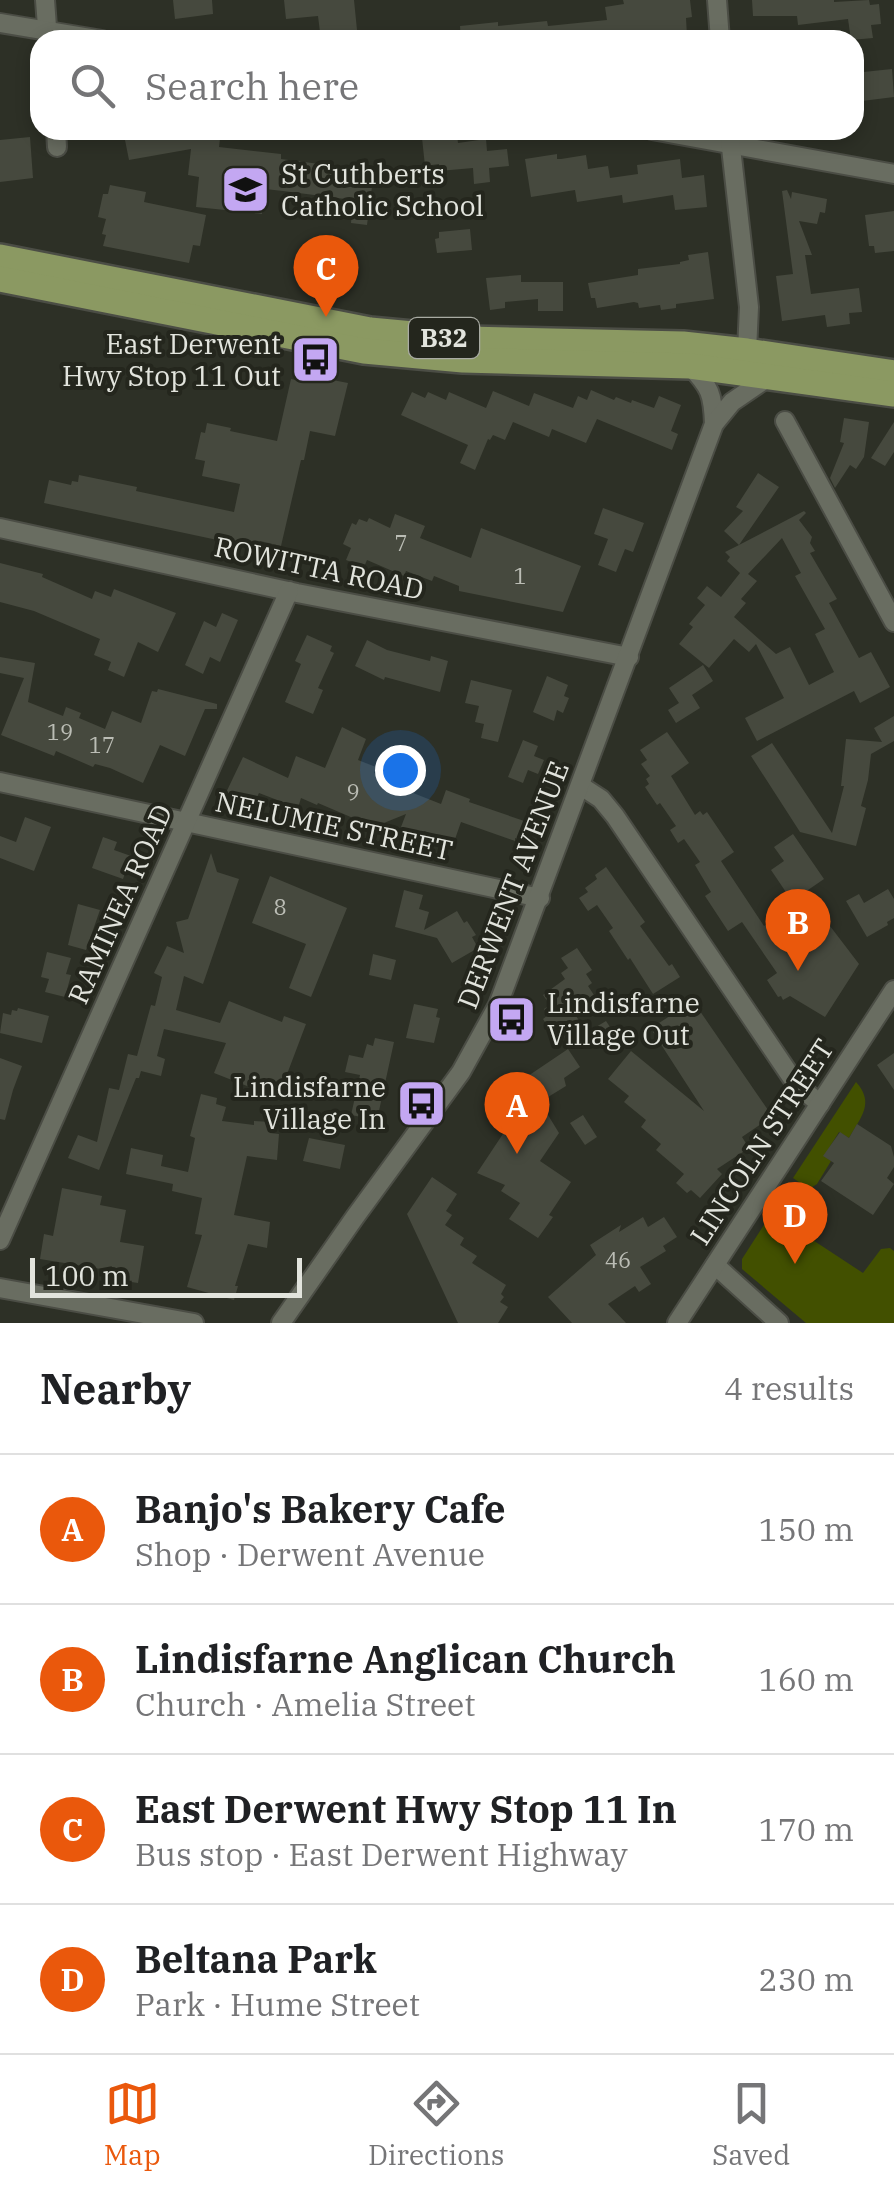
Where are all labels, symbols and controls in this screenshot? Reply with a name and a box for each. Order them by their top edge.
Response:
search box [30,30,864,140]
icon: search [65,58,120,113]
text: Search here [145,61,359,110]
place label: St Cuthberts Catholic School [281,155,484,224]
school or university icon: St Cuthberts Catholic School [220,164,272,216]
pin: C [294,234,358,317]
road number: B32 [409,318,479,358]
place label: East Derwent Hwy Stop 11 Out [62,325,281,394]
bus stop icon: East Derwent Hwy Stop 11 Out [290,334,342,386]
street label: ROWITTA ROAD [211,527,427,608]
house number: 7 [394,528,408,557]
house number: 1 [513,561,527,590]
house number: 19 [47,717,73,746]
house number: 17 [89,730,115,759]
your location [375,745,426,796]
street label: DERWENT AVENUE [448,756,577,1014]
house number: 9 [346,777,360,806]
street label: NELUMIE STREET [212,782,456,869]
street label: RAMINEA ROAD [59,798,180,1009]
pin: B [766,888,830,971]
house number: 8 [273,892,287,921]
place label: Lindisfarne Village Out [547,984,700,1053]
bus stop icon: Lindisfarne Village Out [486,993,538,1045]
street label: LINCOLN STREET [681,1032,842,1252]
place label: Lindisfarne Village In [233,1068,386,1137]
pin: A [484,1072,550,1154]
bus stop icon: Lindisfarne Village In [395,1077,447,1129]
pin: D [762,1182,828,1264]
house number: 46 [605,1245,631,1274]
scale bar [30,1253,302,1298]
text: 100 m [45,1257,129,1294]
text: Nearby [40,1361,191,1416]
text: 4 results [724,1367,854,1409]
text: Banjo's Bakery Cafe [135,1484,505,1533]
text: A [61,1508,84,1550]
text: 150 m [758,1508,854,1550]
text: Shop · Derwent Avenue [135,1533,485,1575]
text: Lindisfarne Anglican Church [135,1634,676,1683]
text: B [61,1658,84,1700]
text: 160 m [758,1658,854,1700]
text: Church · Amelia Street [135,1683,475,1725]
text: East Derwent Hwy Stop 11 In [135,1784,677,1833]
text: C [62,1808,83,1850]
text: 170 m [758,1808,854,1850]
text: Bus stop · East Derwent Highway [135,1833,628,1875]
text: Beltana Park [135,1934,377,1983]
text: D [60,1958,85,2000]
text: 230 m [758,1958,854,2000]
text: Park · Hume Street [135,1983,420,2025]
tab: Map [104,2076,161,2173]
tab: Directions [368,2076,505,2173]
tab: Saved [712,2076,790,2173]

